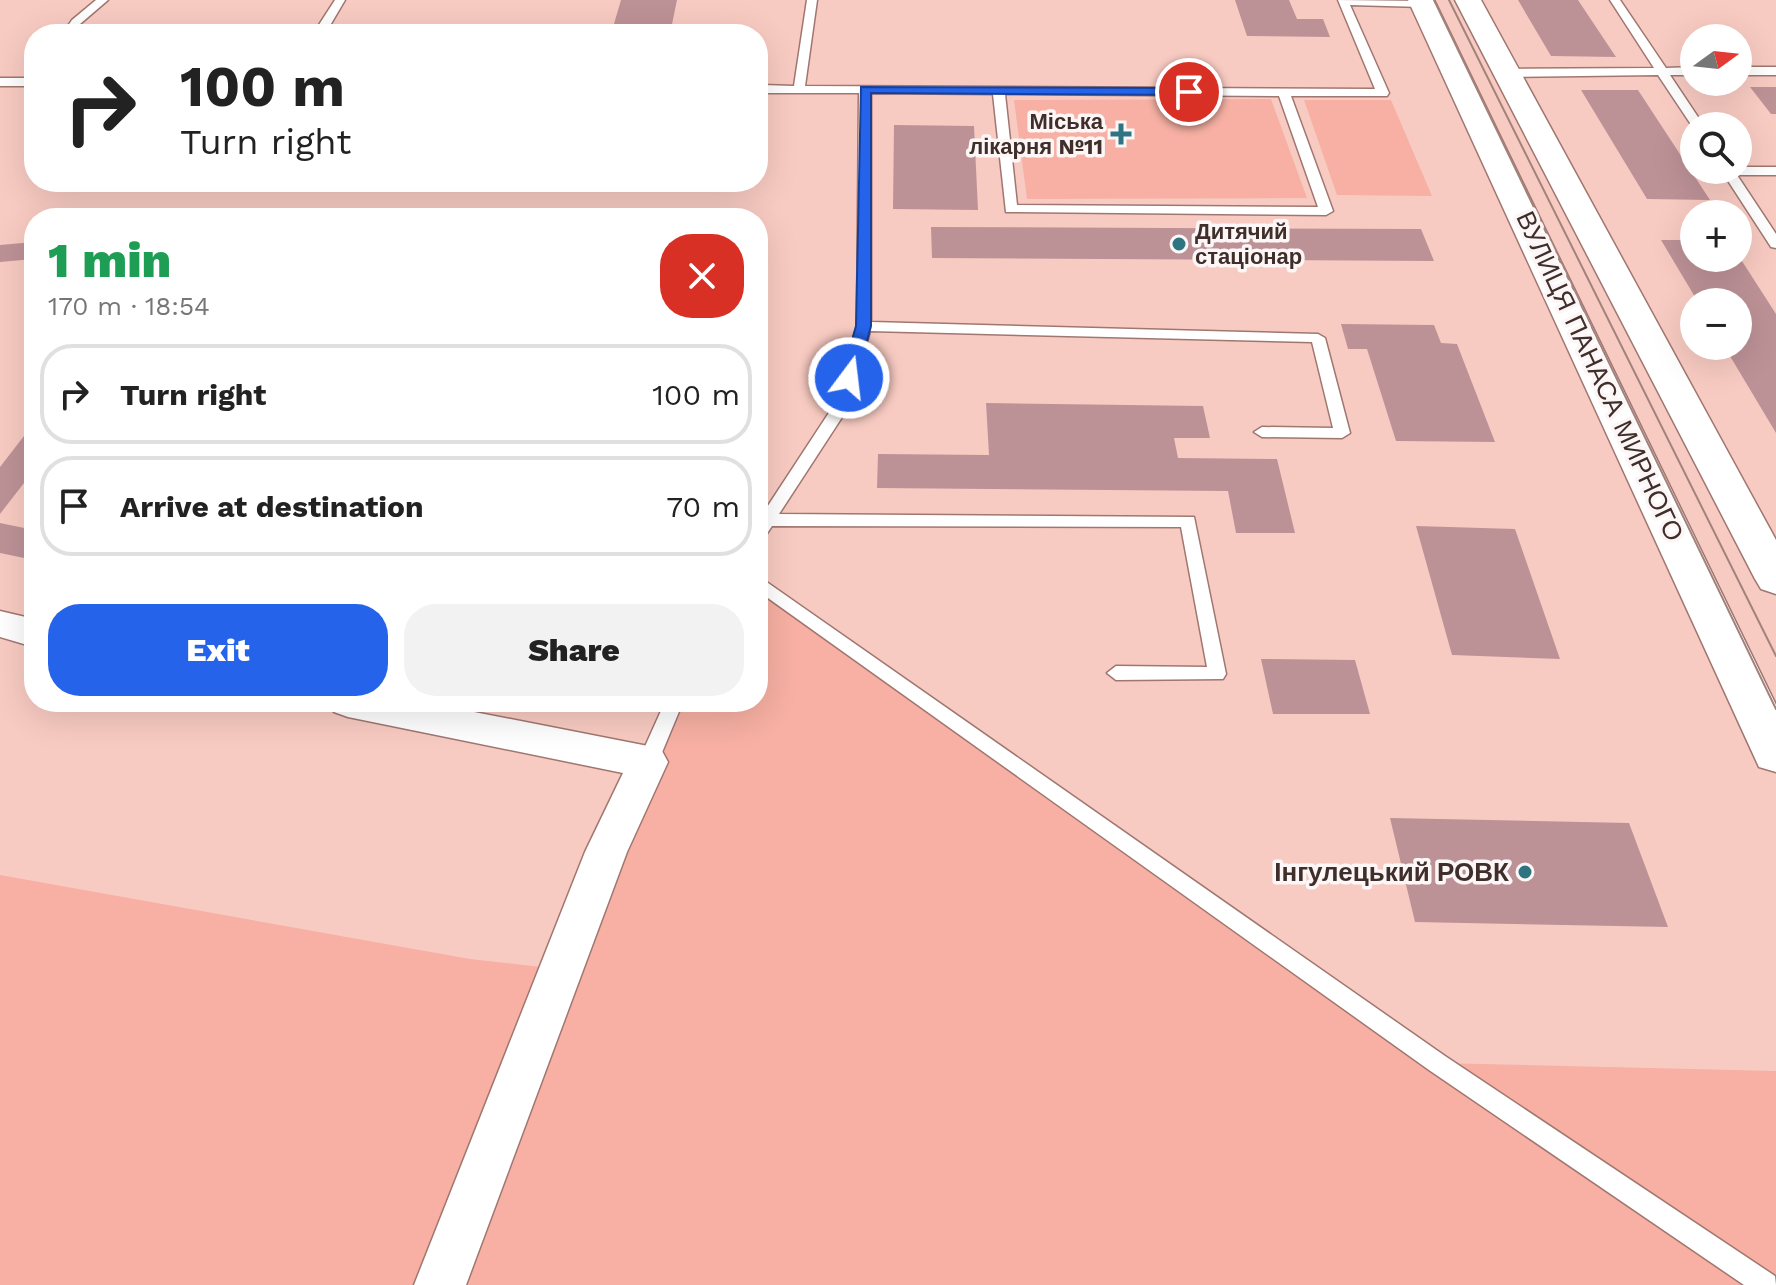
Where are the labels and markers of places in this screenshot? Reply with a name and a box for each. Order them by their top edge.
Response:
pin [1155,58,1223,126]
place label: Міська лікарня №11 [969,109,1104,159]
marker: Міська лікарня №11 [1110,123,1132,145]
place label: Дитячий стаціонар [1195,219,1302,269]
marker: Дитячий стаціонар [1170,235,1188,253]
place label: Інгулецький РОВК [1274,857,1509,887]
marker: Інгулецький РОВК [1516,863,1534,881]

